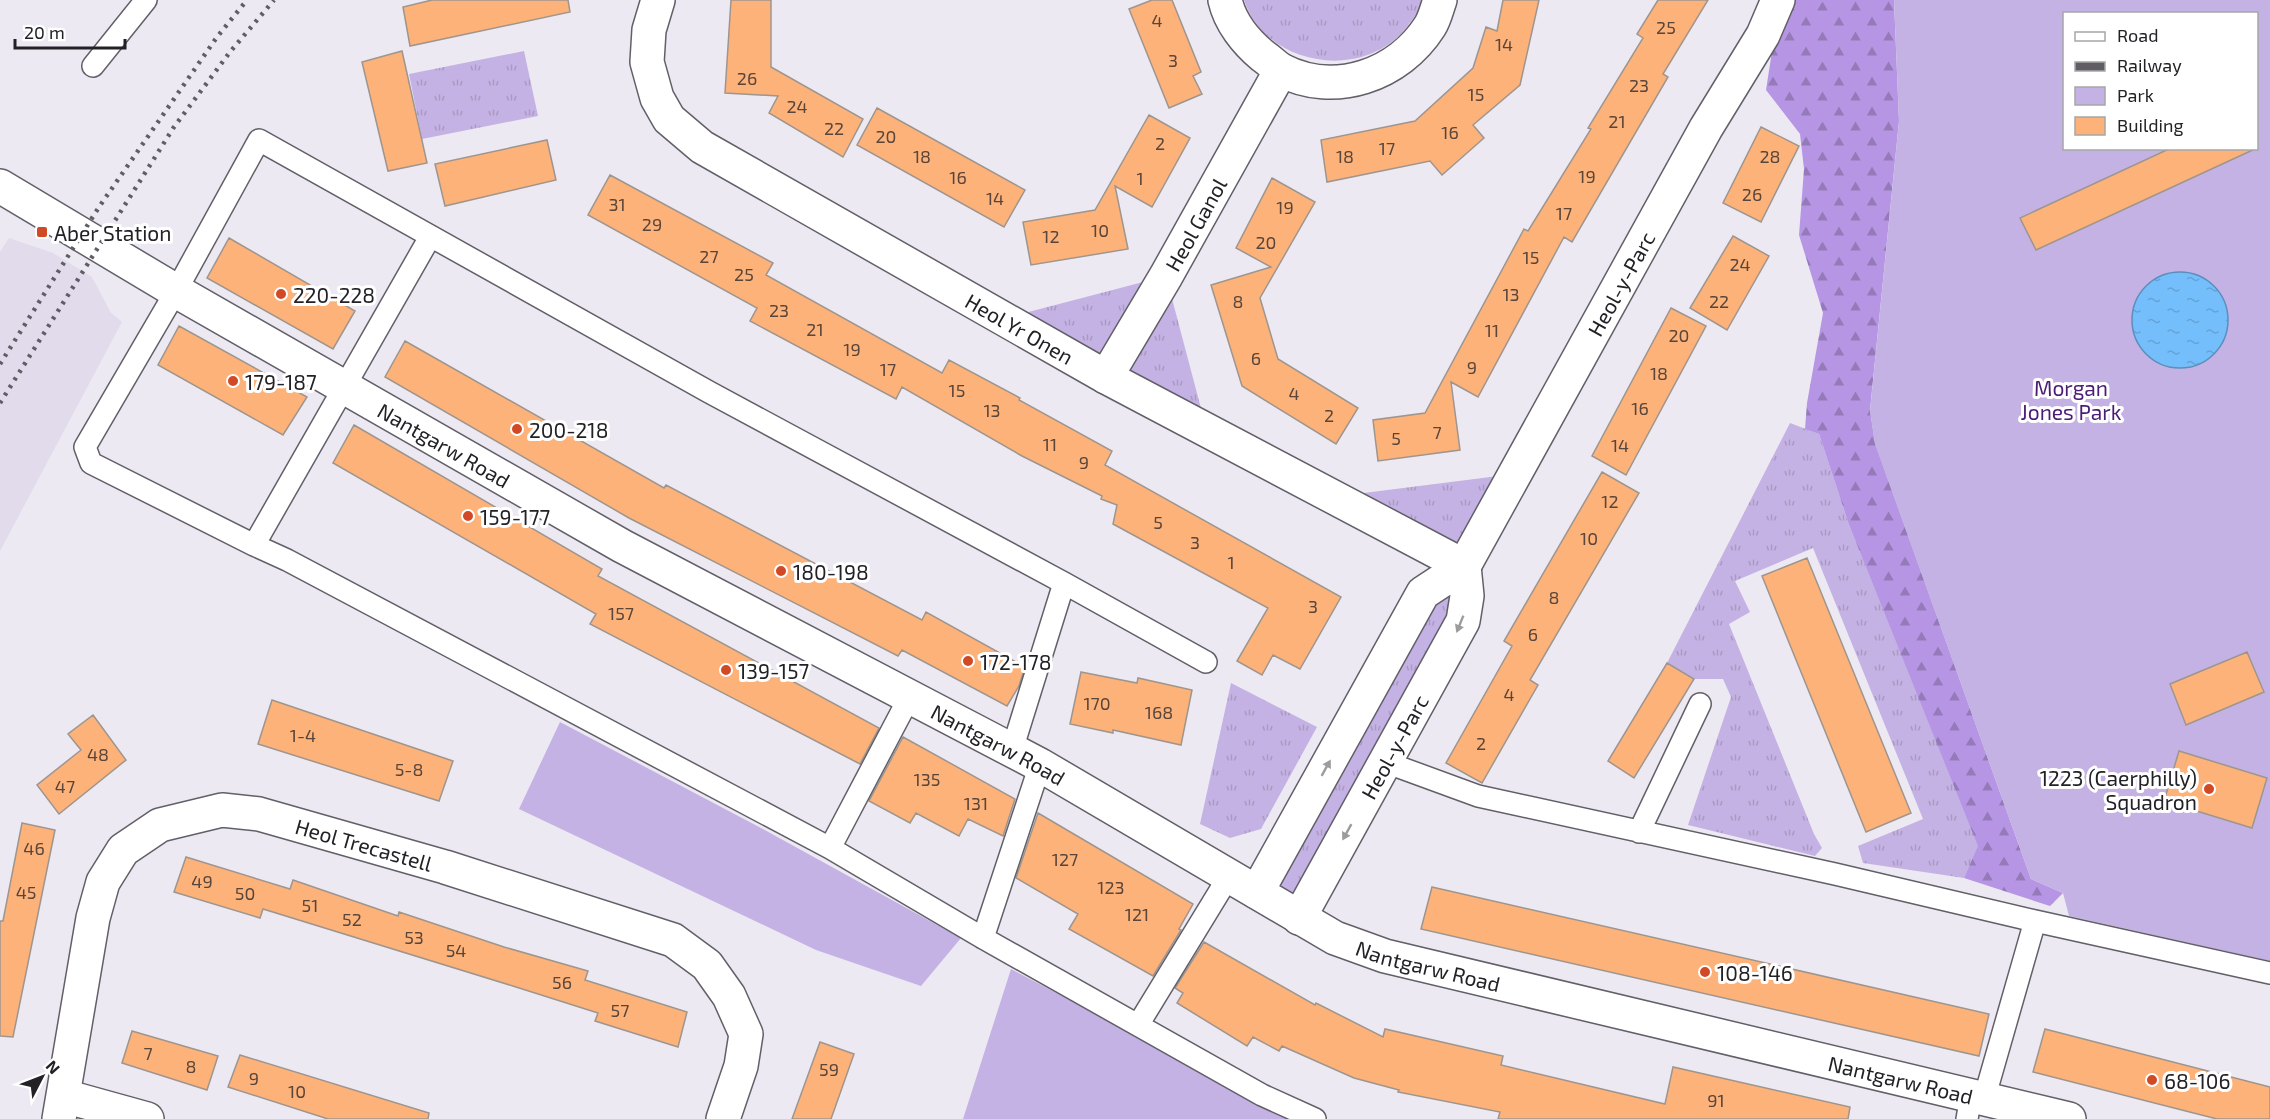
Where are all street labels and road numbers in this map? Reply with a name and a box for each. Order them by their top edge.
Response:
street label: Heol Ganol [1159,172,1231,275]
street label: Heol-y-Parc [1581,227,1659,340]
street label: Heol Yr Onen [961,287,1078,369]
street label: Nantgarw Road [374,397,515,492]
street label: Heol-y-Parc [1355,690,1433,803]
street label: Nantgarw Road [927,698,1070,790]
street label: Heol Trecastell [293,813,436,876]
street label: Nantgarw Road [1353,934,1503,996]
street label: Nantgarw Road [1826,1050,1976,1108]

